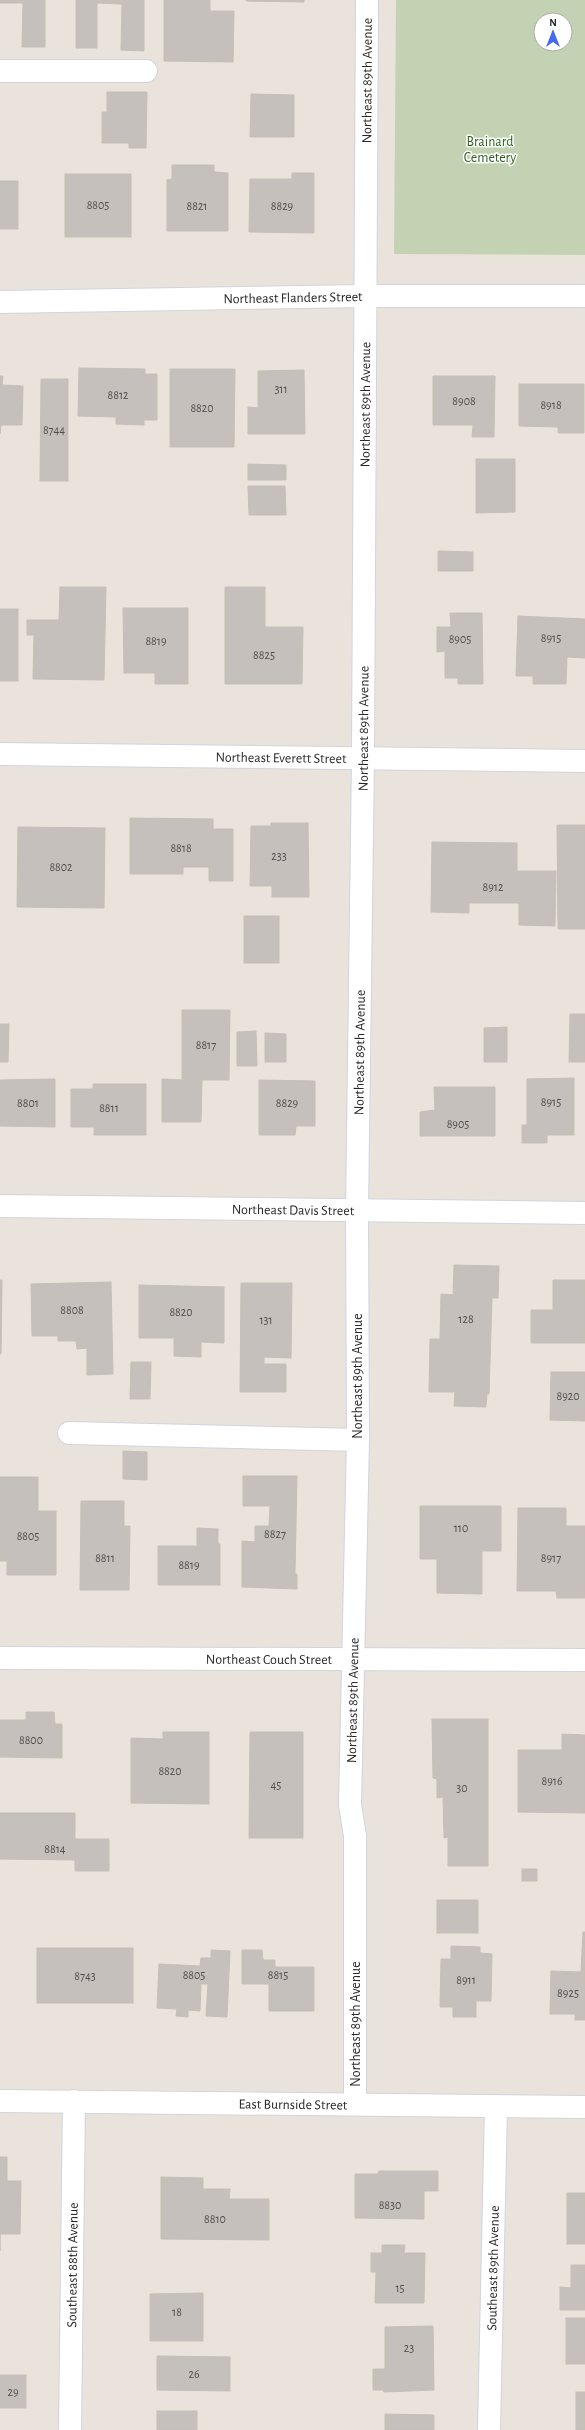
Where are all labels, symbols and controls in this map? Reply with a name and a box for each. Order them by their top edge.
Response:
north arrow [533,12,573,52]
text: N [549,17,557,28]
street label: Northeast 89th Avenue [360,18,375,143]
park label: Brainard Cemetery [464,135,516,165]
house number: 8805 [87,199,109,211]
house number: 8821 [187,200,207,212]
house number: 8829 [271,200,294,212]
street label: Northeast Flanders Street [223,290,363,306]
street label: Northeast 89th Avenue [359,342,373,467]
house number: 311 [274,383,288,395]
house number: 8812 [108,389,129,401]
house number: 8908 [452,395,476,407]
house number: 8918 [540,399,562,411]
house number: 8820 [190,402,214,414]
house number: 8744 [43,424,65,436]
house number: 8915 [541,632,561,644]
house number: 8905 [449,633,471,645]
house number: 8819 [145,635,167,647]
house number: 8825 [253,649,275,661]
street label: Northeast 89th Avenue [357,666,371,791]
street label: Northeast Everett Street [215,751,347,766]
house number: 8818 [170,842,192,854]
house number: 233 [271,850,287,862]
house number: 8802 [49,861,73,873]
house number: 8912 [483,881,504,893]
street label: Northeast 89th Avenue [352,990,368,1115]
house number: 8817 [196,1039,216,1051]
house number: 8915 [541,1096,561,1108]
house number: 8801 [17,1097,39,1109]
house number: 8829 [276,1097,299,1109]
house number: 8811 [99,1102,119,1114]
house number: 8905 [447,1118,469,1130]
street label: Northeast Davis Street [232,1203,355,1218]
house number: 8808 [60,1304,84,1316]
house number: 8820 [169,1306,193,1318]
street label: Northeast 89th Avenue [351,1313,365,1439]
house number: 128 [458,1313,474,1325]
house number: 131 [259,1314,273,1326]
house number: 8920 [556,1390,580,1402]
house number: 110 [454,1522,468,1534]
house number: 8827 [264,1528,286,1540]
house number: 8805 [17,1530,39,1542]
house number: 8811 [95,1552,115,1564]
house number: 8917 [541,1552,561,1564]
house number: 8819 [178,1559,200,1571]
street label: Northeast 89th Avenue [345,1638,362,1763]
street label: Northeast Couch Street [206,1653,333,1667]
house number: 8800 [19,1734,43,1746]
house number: 8820 [158,1765,182,1777]
house number: 8916 [541,1775,563,1787]
house number: 45 [271,1779,281,1791]
house number: 30 [456,1782,468,1794]
house number: 8814 [44,1843,66,1855]
street label: Northeast 89th Avenue [349,1961,363,2087]
house number: 8805 [183,1969,205,1981]
house number: 8815 [268,1969,288,1981]
house number: 8743 [74,1970,96,1982]
house number: 8911 [456,1974,476,1986]
house number: 8925 [557,1987,579,1999]
street label: East Burnside Street [238,2097,348,2113]
house number: 8830 [379,2199,401,2211]
street label: Southeast 88th Avenue [65,2202,81,2328]
street label: Southeast 89th Avenue [485,2205,502,2331]
house number: 8810 [204,2213,226,2225]
house number: 15 [395,2282,405,2294]
house number: 18 [172,2306,182,2318]
house number: 23 [404,2342,414,2354]
house number: 26 [188,2368,200,2380]
house number: 29 [7,2386,19,2398]

